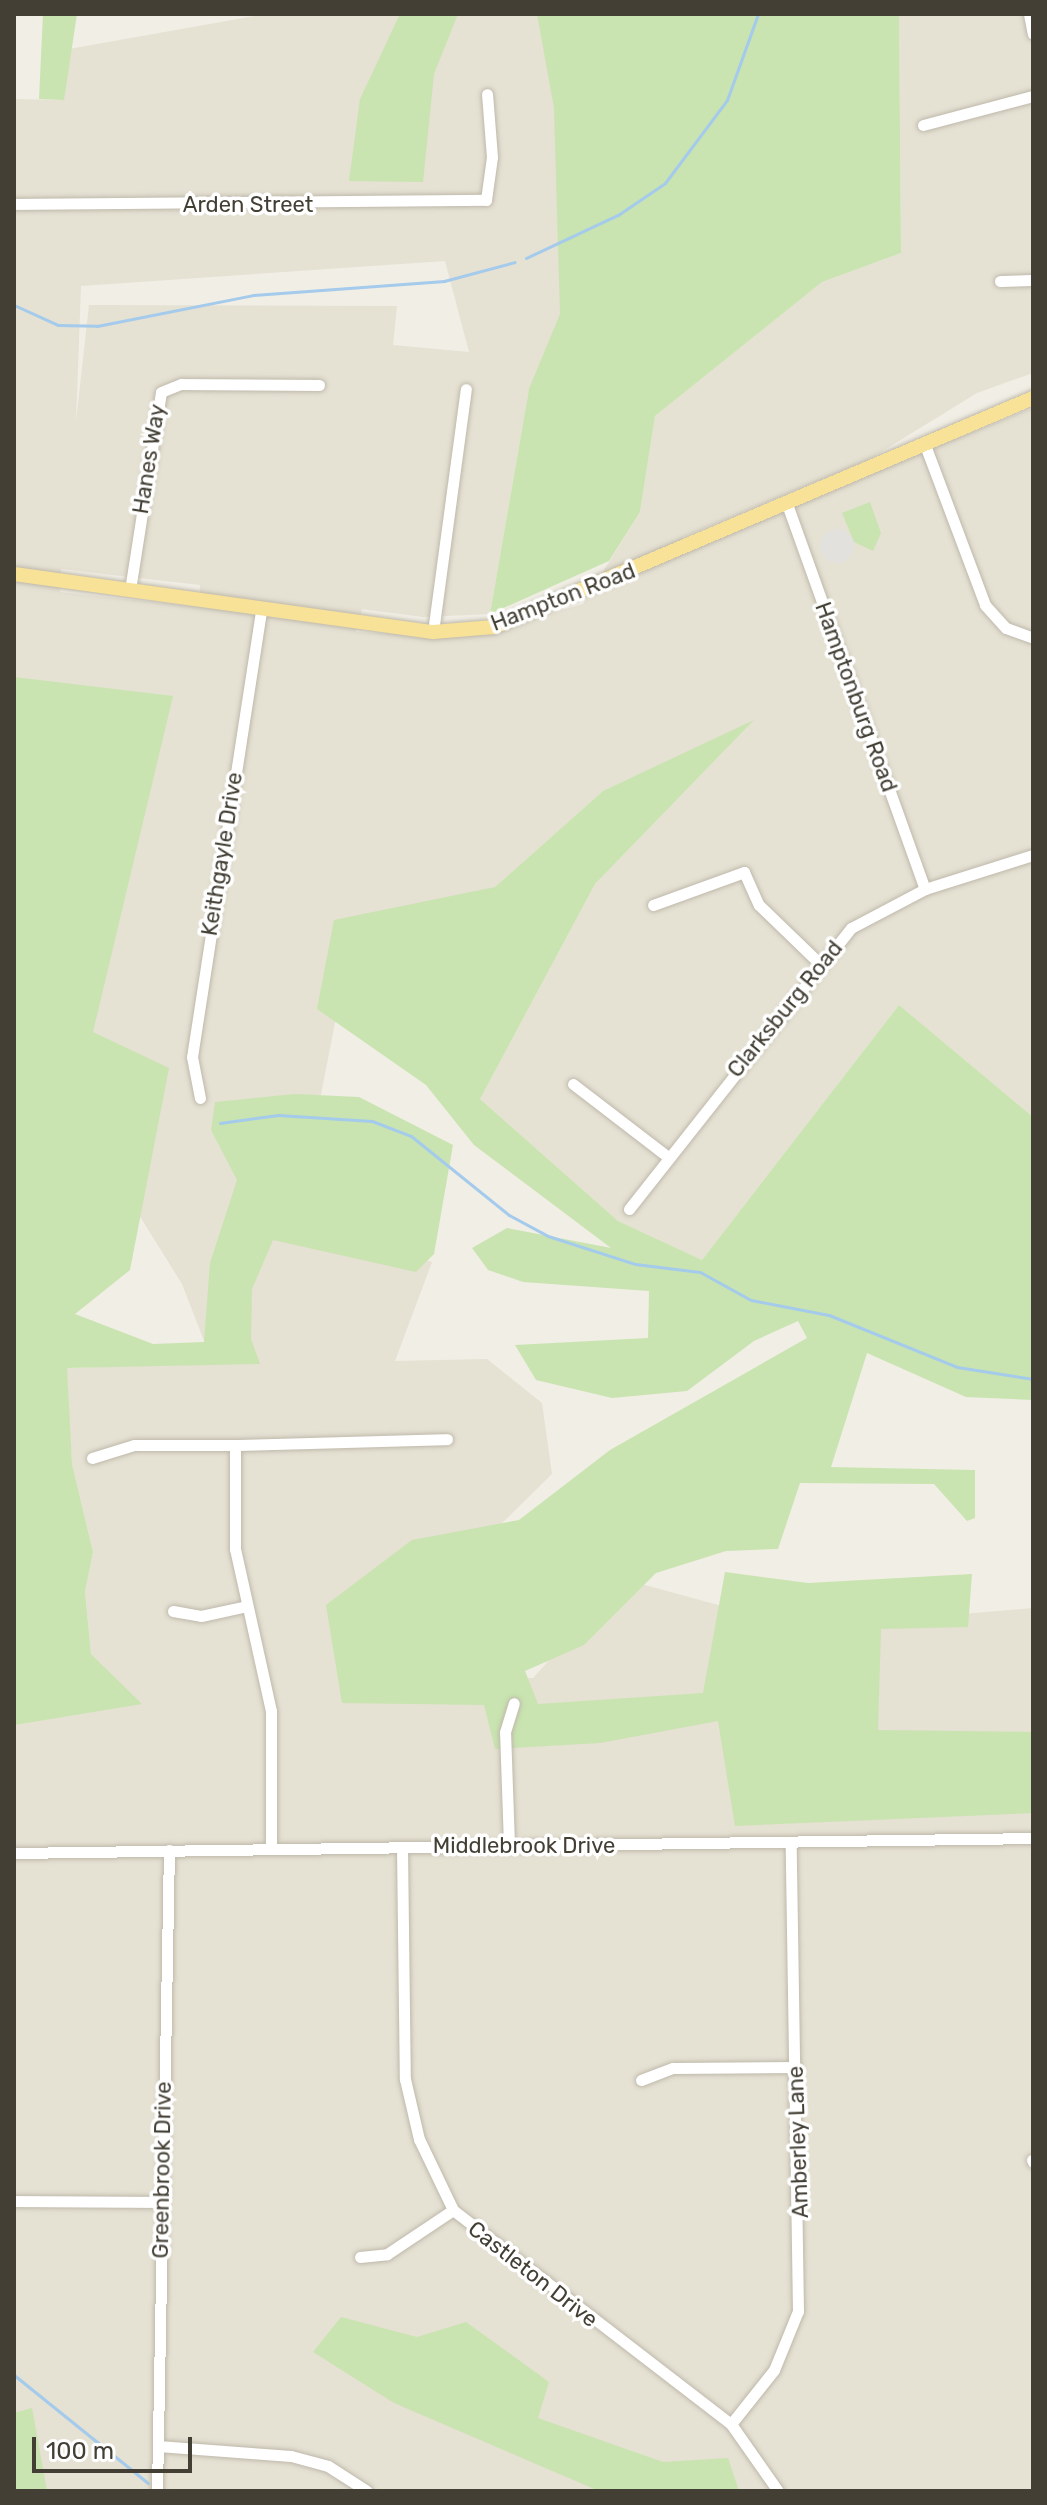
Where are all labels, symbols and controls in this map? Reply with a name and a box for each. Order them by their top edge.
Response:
street label: Arden Street [183,192,313,218]
street label: Hanes Way [127,402,171,516]
street label: Hampton Road [487,557,639,637]
street label: Hamptonburg Road [809,598,903,796]
street label: Keithgayle Drive [196,770,248,938]
street label: Clarksburg Road [722,935,848,1083]
street label: Middlebrook Drive [433,1833,615,1859]
street label: Amberley Lane [782,2065,814,2219]
street label: Greenbrook Drive [147,2081,177,2259]
street label: Castleton Drive [463,2215,603,2333]
scale bar [36,2421,196,2471]
text: 100 m [46,2437,114,2465]

